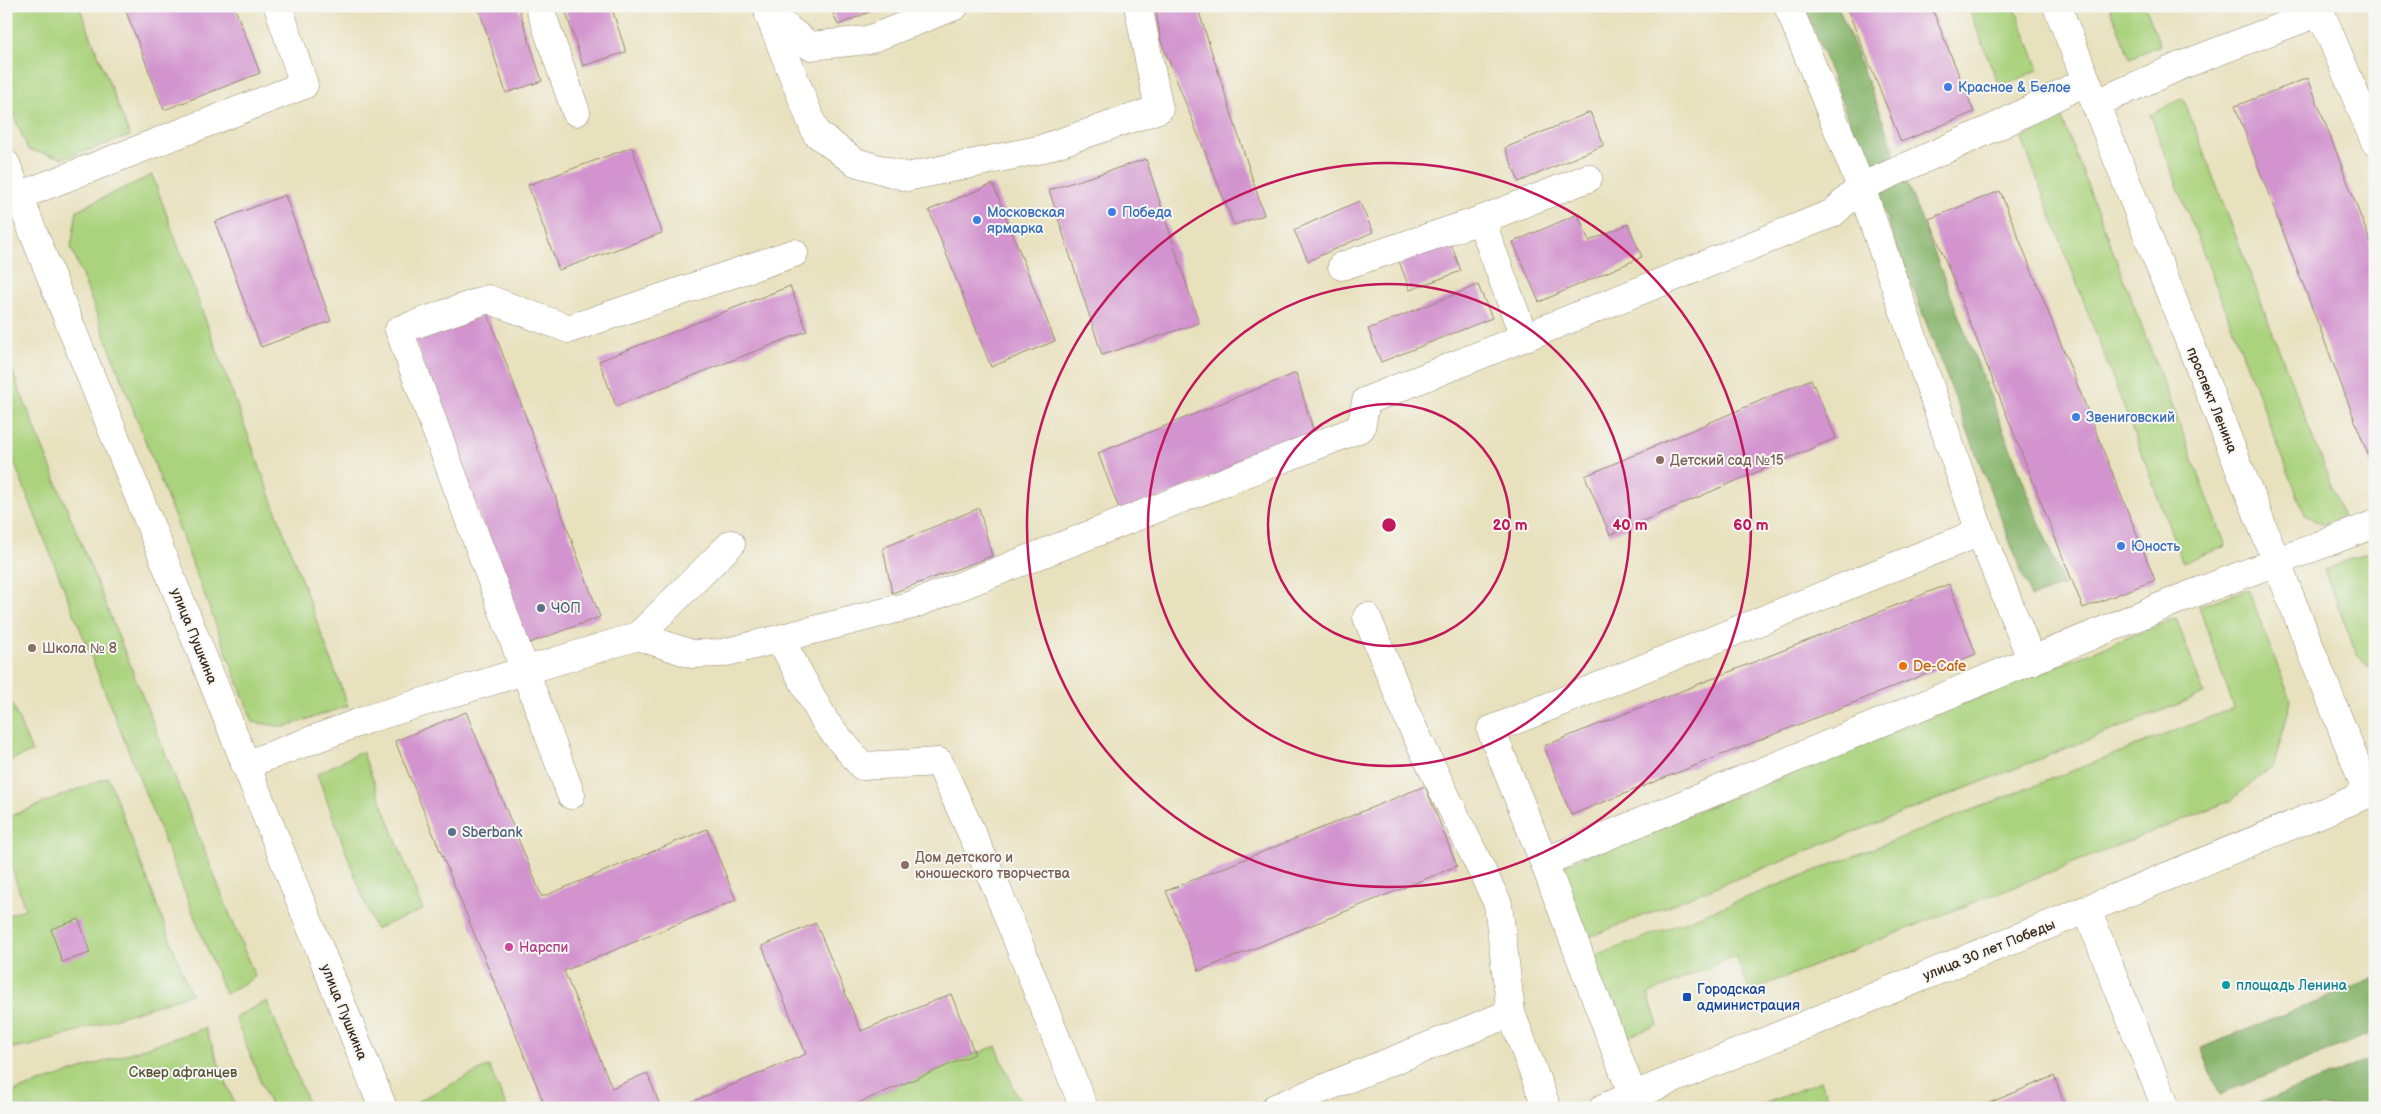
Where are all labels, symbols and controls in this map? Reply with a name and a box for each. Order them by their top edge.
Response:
place label: Красное & Белое [1958,79,2071,96]
marker: Красное & Белое [1942,81,1954,93]
place label: Московская ярмарка [987,204,1065,237]
place label: Победа [1122,204,1173,221]
marker: Победа [1106,206,1118,218]
marker: Московская ярмарка [971,214,983,226]
street label: проспект Ленина [2183,345,2241,456]
place label: Звениговский [2086,409,2175,426]
marker: Звениговский [2070,411,2082,423]
place label: Детский сад №15 [1670,452,1784,469]
marker: Детский сад №15 [1654,454,1666,466]
centre of rings [1380,516,1398,534]
text: 20 m [1493,516,1528,535]
text: 40 m [1612,516,1648,535]
text: 60 m [1733,516,1769,535]
place label: Юность [2131,538,2180,555]
marker: Юность [2115,540,2127,552]
street label: улица Пушкина [167,586,221,687]
place label: ЧОП [551,600,581,617]
marker: ЧОП [535,602,547,614]
place label: Школа № 8 [42,640,117,657]
marker: Школа № 8 [26,642,38,654]
place label: De-Cafe [1913,658,1966,675]
marker: De-Cafe [1897,660,1909,672]
place label: Sberbank [462,824,522,841]
marker: Sberbank [446,826,458,838]
place label: Дом детского и юношеского творчества [915,849,1071,882]
marker: Дом детского и юношеского творчества [899,859,911,871]
street label: улица 30 лет Победы [1920,916,2058,984]
place label: Нарспи [519,939,568,956]
marker: Нарспи [503,941,515,953]
street label: улица Пушкина [317,962,371,1063]
place label: площадь Ленина [2236,977,2348,994]
marker: площадь Ленина [2220,979,2232,991]
place label: Городская администрация [1697,981,1800,1014]
marker: Городская администрация [1681,991,1693,1003]
park label: Сквер афганцев [129,1064,238,1081]

